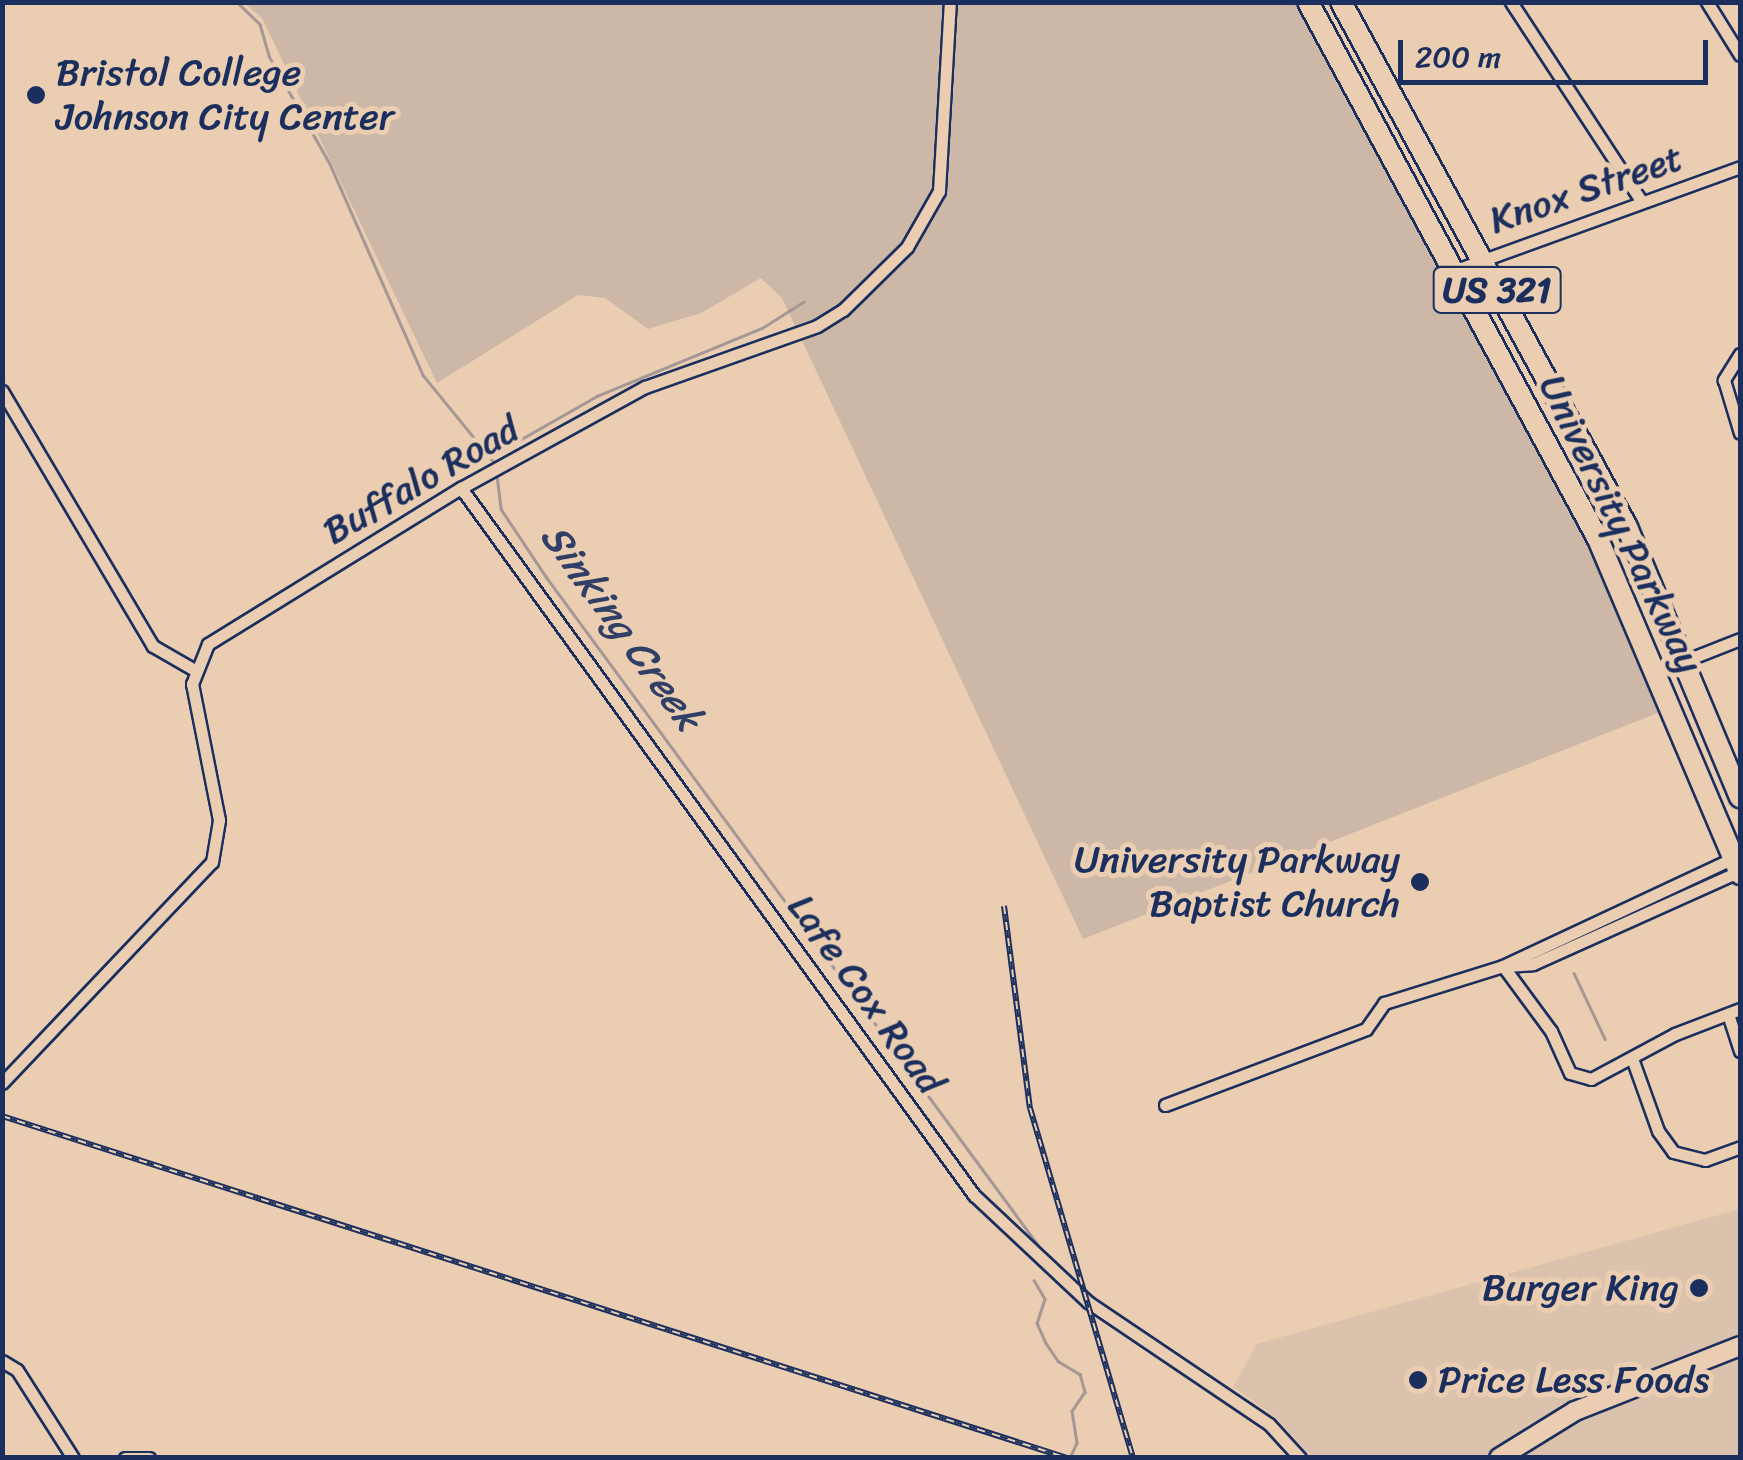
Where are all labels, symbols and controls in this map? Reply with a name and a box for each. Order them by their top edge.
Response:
scale bar [1403,20,1713,82]
text: 200 m [1415,30,1501,84]
place label: Bristol College Johnson City Center [56,50,395,140]
marker: Bristol College Johnson City Center [25,84,47,106]
street label: Knox Street [1483,134,1689,244]
road number: US 321 [1432,260,1562,320]
street label: University Parkway [1529,368,1713,680]
street label: Buffalo Road [315,406,527,554]
water label: Sinking Creek [530,513,714,741]
place label: University Parkway Baptist Church [1074,837,1400,926]
marker: University Parkway Baptist Church [1409,871,1431,893]
street label: Lafe Cox Road [778,885,954,1103]
place label: Burger King [1482,1265,1679,1311]
marker: Burger King [1688,1277,1710,1299]
place label: Price Less Foods [1438,1357,1714,1403]
marker: Price Less Foods [1407,1369,1429,1391]

